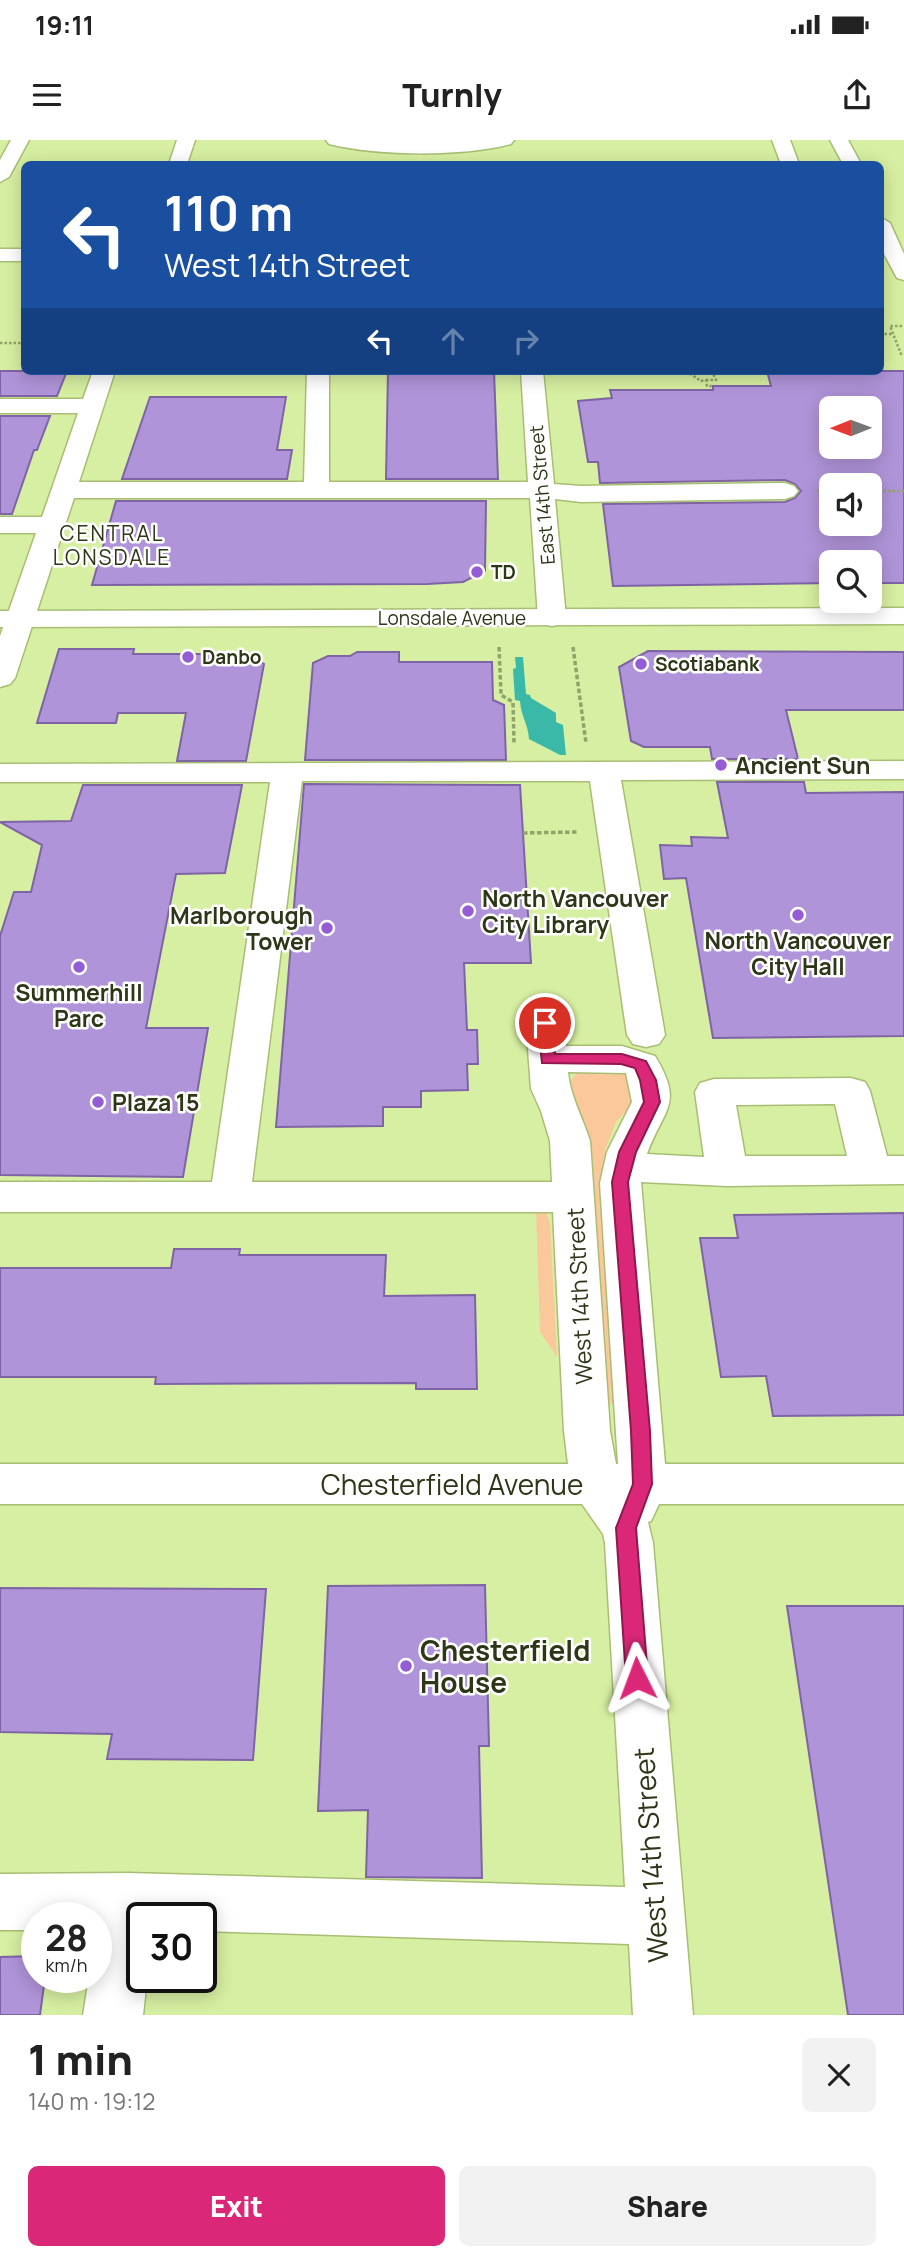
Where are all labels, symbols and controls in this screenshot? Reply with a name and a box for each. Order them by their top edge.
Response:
text: 19:11 [35,7,94,43]
text: Turnly [402,73,502,117]
icon: menu [28,76,66,114]
icon: share [838,76,876,114]
text: 110 m [164,179,293,246]
icon: left [49,189,140,280]
text: West 14th Street [164,243,410,287]
icon: left [361,322,399,360]
icon: ahead [434,322,472,360]
icon: right [507,322,545,360]
north arrow [819,396,882,458]
map controls [819,396,882,613]
street label: East 14th Street [523,424,561,566]
button: sound [819,473,882,536]
district label: CENTRAL LONSDALE [53,519,171,571]
button: search [819,550,882,613]
place label: TD [491,559,516,585]
marker: TD [469,564,485,580]
street label: Lonsdale Avenue [378,605,526,631]
place label: Danbo [202,644,262,670]
marker: Danbo [180,649,196,665]
place label: Scotiabank [655,651,760,677]
marker: Scotiabank [633,656,649,672]
place label: Ancient Sun [735,749,870,781]
marker: Ancient Sun [713,757,729,773]
place label: North Vancouver City Library [482,882,669,940]
place label: Marlborough Tower [170,899,313,957]
marker: North Vancouver City Library [460,903,476,919]
marker: North Vancouver City Hall [790,907,806,923]
marker: Marlborough Tower [319,920,335,936]
place label: North Vancouver City Hall [705,924,891,982]
marker: Summerhill Parc [71,959,87,975]
place label: Summerhill Parc [15,976,143,1034]
pin [515,993,575,1053]
icon: arrive [526,1004,564,1042]
place label: Plaza 15 [112,1086,199,1118]
marker: Plaza 15 [90,1094,106,1110]
street label: West 14th Street [558,1207,600,1385]
street label: Chesterfield Avenue [321,1465,583,1503]
place label: Chesterfield House [420,1631,590,1701]
position arrow [600,1641,674,1715]
marker: Chesterfield House [398,1658,414,1674]
street label: West 14th Street [624,1746,676,1964]
speed limit sign: 30 [126,1902,217,1993]
text: 28 [45,1914,88,1962]
text: km/h [46,1953,87,1977]
text: 1 min [28,2030,133,2088]
button: close [802,2038,876,2112]
text: 140 m · 19:12 [28,2085,155,2117]
button: Exit [28,2166,445,2246]
button: Share [459,2166,876,2246]

